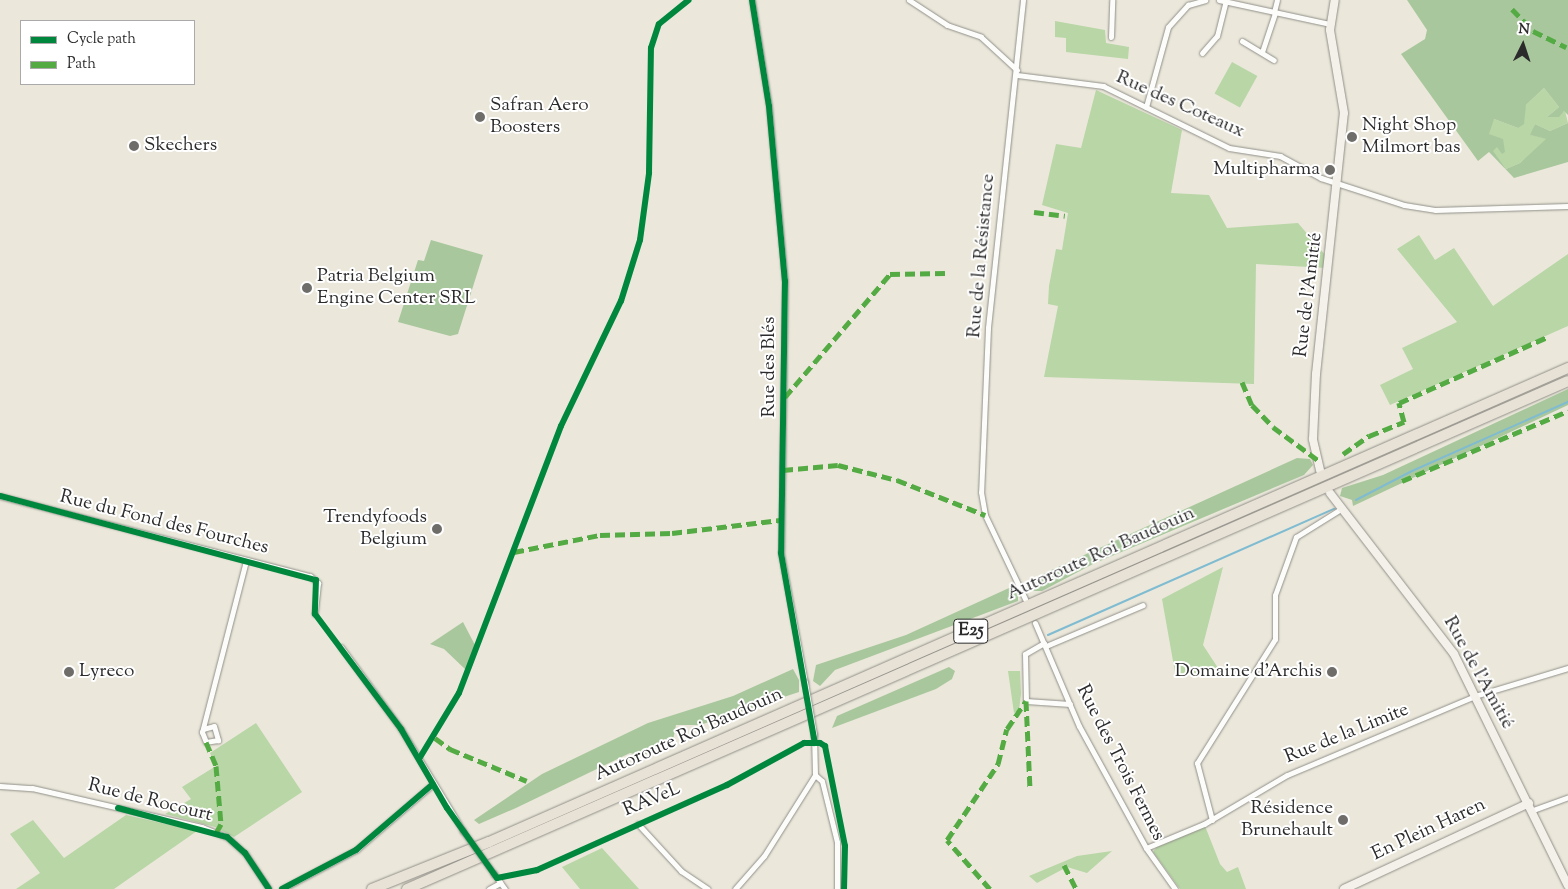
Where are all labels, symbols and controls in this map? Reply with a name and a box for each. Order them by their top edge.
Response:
legend [20,20,195,85]
north arrow [1498,20,1548,70]
text: N [1518,20,1530,40]
text: Cycle path [67,29,136,50]
text: Path [67,54,96,75]
street label: Rue des Coteaux [1112,66,1248,144]
place label: Safran Aero Boosters [490,95,589,139]
marker: Safran Aero Boosters [474,111,486,123]
place label: Night Shop Milmort bas [1362,115,1460,159]
marker: Night Shop Milmort bas [1346,131,1358,143]
place label: Skechers [144,135,217,157]
marker: Skechers [128,140,140,152]
place label: Multipharma [1213,159,1320,181]
marker: Multipharma [1324,164,1336,176]
street label: Rue de la Résistance [963,173,1001,339]
street label: Rue de l'Amitié [1290,231,1328,359]
place label: Patria Belgium Engine Center SRL [317,266,476,310]
marker: Patria Belgium Engine Center SRL [301,282,313,294]
street label: Rue des Blés [759,316,781,418]
street label: Rue du Fond des Fourches [57,486,271,560]
street label: Autoroute Roi Baudouin [1003,502,1199,606]
place label: Trendyfoods Belgium [323,507,427,551]
marker: Trendyfoods Belgium [431,523,443,535]
street label: Rue de l'Amitié [1438,613,1518,733]
road number: E25 [952,616,990,646]
place label: Lyreco [79,661,134,683]
place label: Domaine d'Archis [1175,661,1322,683]
marker: Lyreco [63,666,75,678]
marker: Domaine d'Archis [1326,666,1338,678]
street label: Rue des Trois Fermes [1071,681,1169,845]
street label: Autoroute Roi Baudouin [591,683,787,787]
street label: Rue de la Limite [1282,699,1412,769]
street label: Rue de Rocourt [85,775,215,827]
street label: RAVeL [620,778,684,822]
street label: En Plein Haren [1369,794,1489,866]
place label: Résidence Brunehault [1241,798,1333,842]
marker: Résidence Brunehault [1337,814,1349,826]

